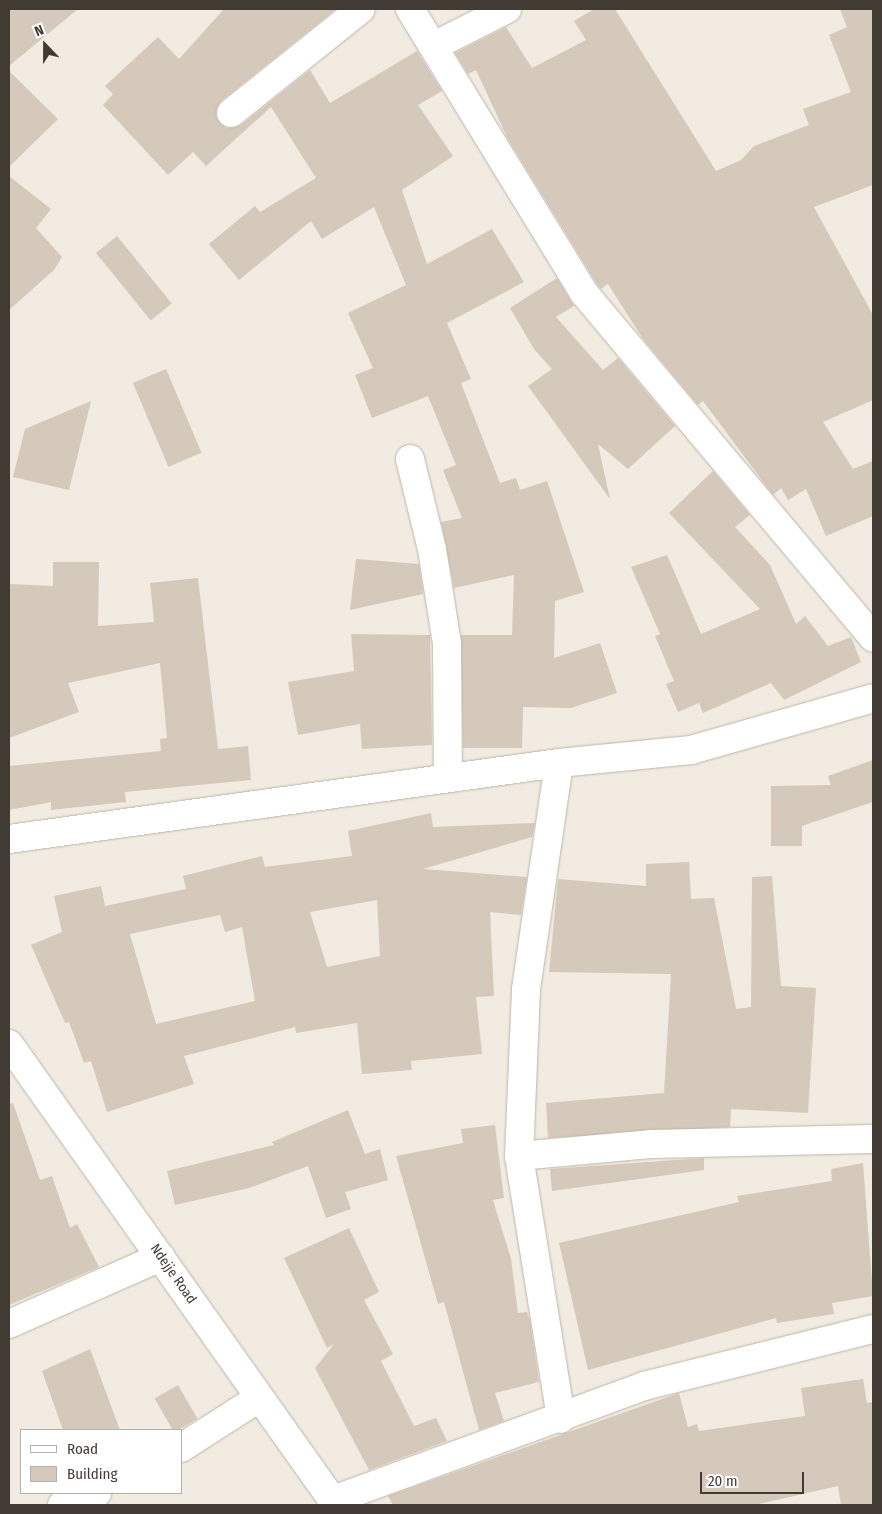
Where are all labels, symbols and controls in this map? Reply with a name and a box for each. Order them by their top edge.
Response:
north arrow [20,20,70,70]
text: N [32,21,46,40]
street label: Ndejje Road [146,1241,200,1307]
legend [20,1429,182,1494]
text: Road [67,1440,98,1458]
scale bar [702,1462,806,1494]
text: Building [67,1465,118,1483]
text: 20 m [708,1472,738,1490]

